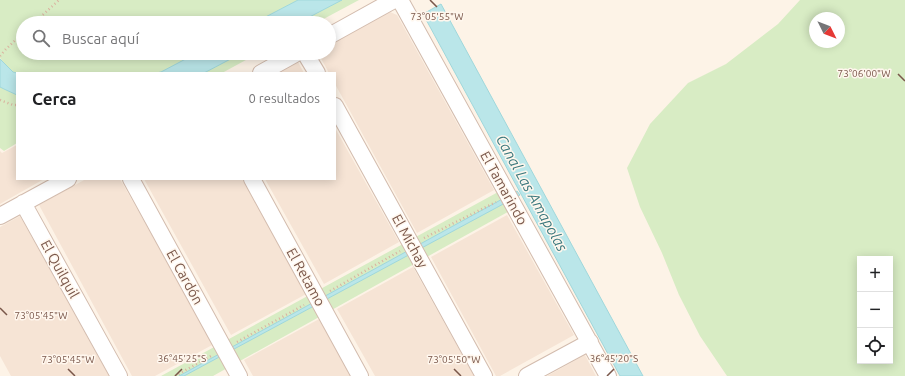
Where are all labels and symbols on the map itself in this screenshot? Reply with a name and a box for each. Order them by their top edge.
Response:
text: 73°05'55"W [411,11,463,22]
north arrow [809,12,845,48]
text: 73°06'00"W [838,68,890,79]
water label: Canal Las Amapolas [493,132,571,255]
street label: El Tamarindo [477,148,531,228]
street label: El Michay [389,211,431,271]
street label: El Quilquil [38,237,83,301]
street label: El Retamo [283,245,329,309]
street label: El Cardón [163,247,207,307]
text: 73°05'45"W [15,310,67,321]
text: 36°45'25"S [158,353,206,364]
text: 36°45'20"S [590,353,638,364]
text: 73°05'45"W [42,354,94,365]
text: 73°05'50"W [428,354,480,365]

